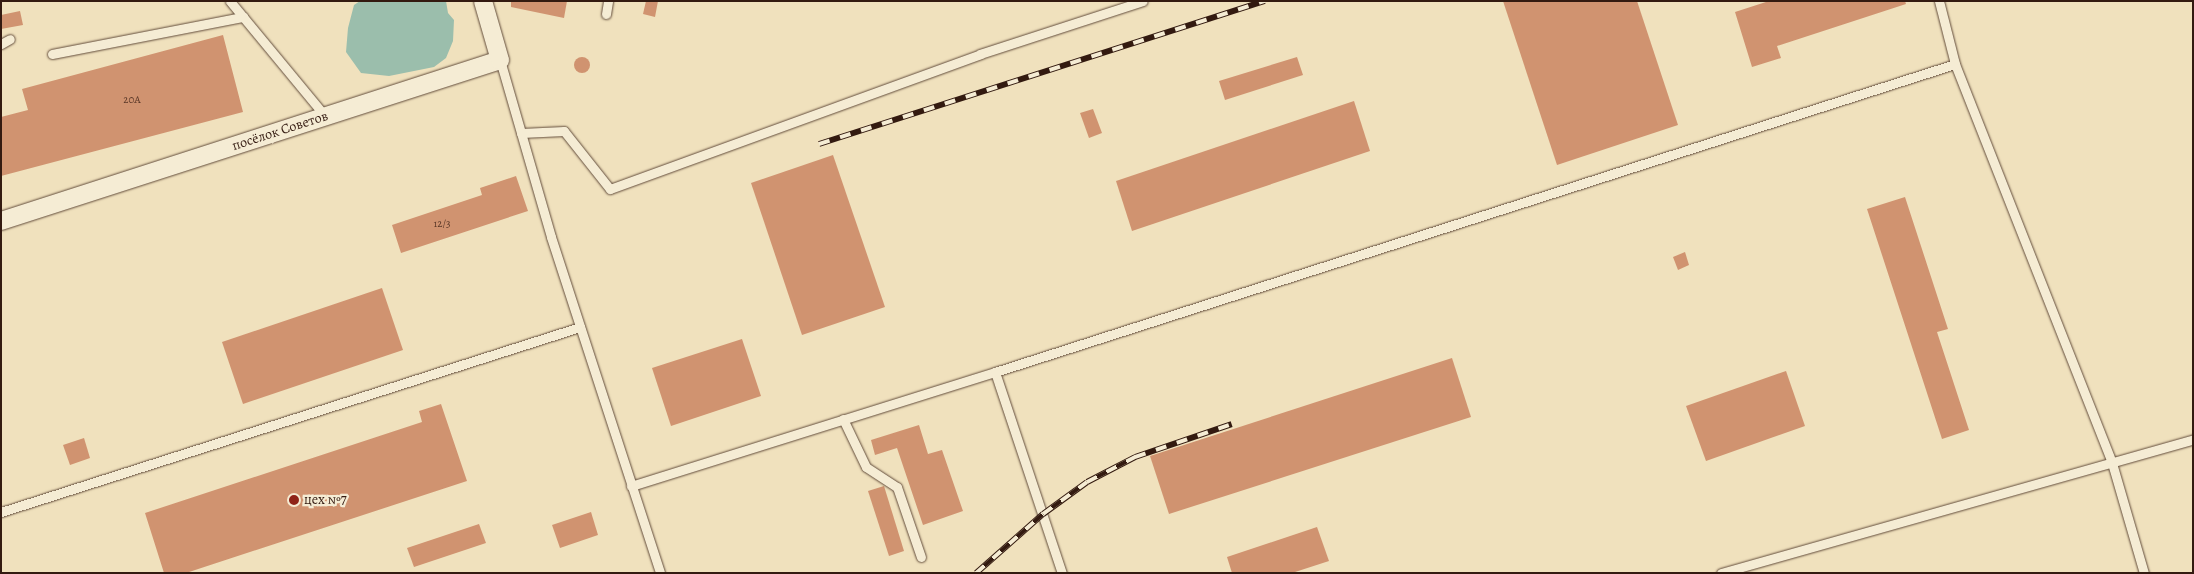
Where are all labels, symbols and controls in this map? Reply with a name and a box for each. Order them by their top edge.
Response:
house number: 20А [123,93,141,107]
street label: посёлок Советов [230,108,330,154]
house number: 12/3 [433,217,451,231]
place label: цех №7 [304,492,347,508]
marker: цех №7 [288,494,300,506]

